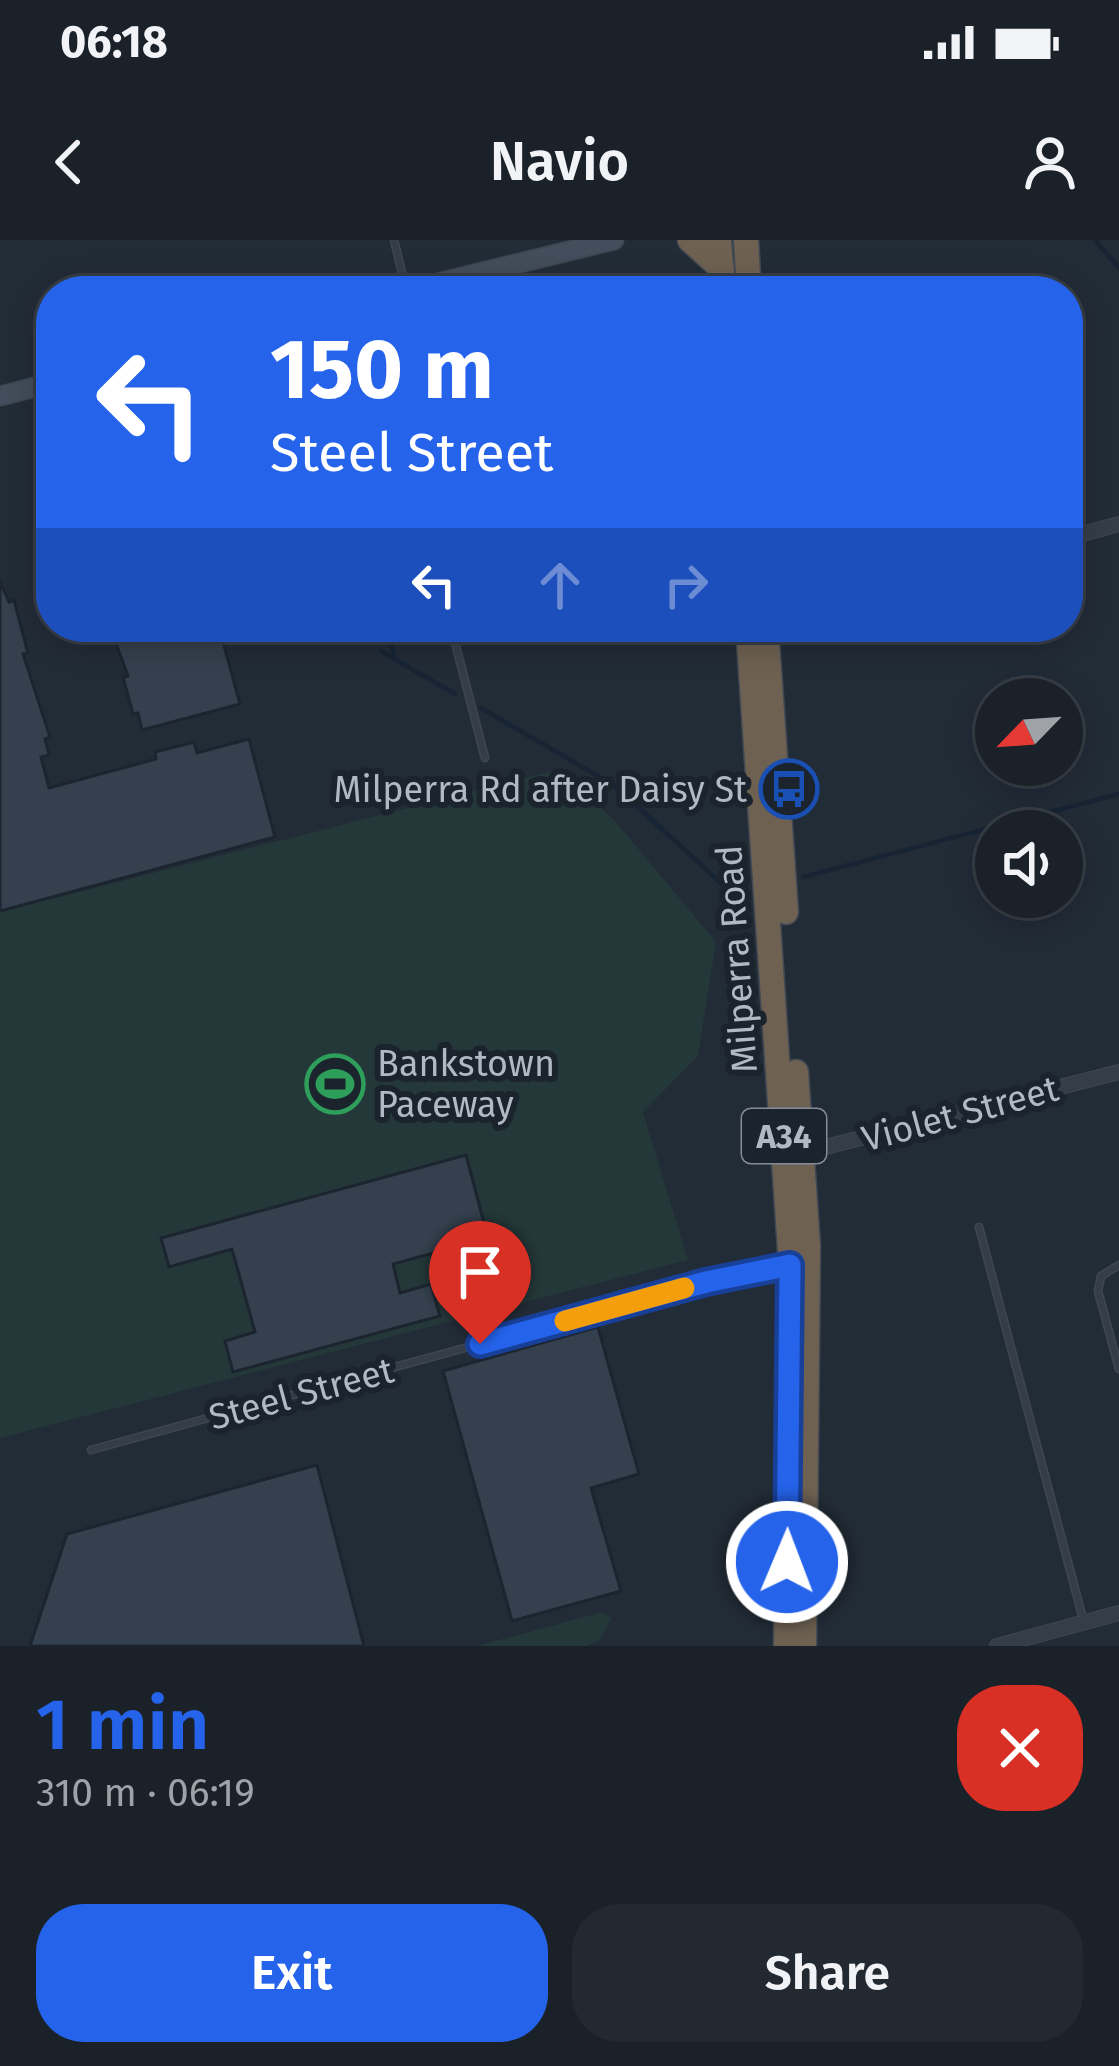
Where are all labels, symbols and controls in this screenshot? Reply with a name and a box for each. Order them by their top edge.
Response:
text: 06:18 [60,15,168,69]
icon: back [36,129,102,195]
icon: person [1017,129,1083,195]
text: Navio [490,130,629,194]
text: 150 m [270,319,494,420]
icon: left [72,324,228,480]
text: Steel Street [270,421,554,485]
icon: left [401,552,467,618]
icon: ahead [527,552,593,618]
icon: right [653,552,719,618]
north arrow [975,678,1083,786]
map controls [975,678,1083,918]
bus stop icon: Milperra Rd after Daisy St [758,758,820,820]
place label: Milperra Rd after Daisy St [334,768,747,812]
button: sound [975,810,1083,918]
street label: Milperra Road [707,843,767,1074]
place label: Bankstown Paceway [377,1042,555,1127]
sports icon: Bankstown Paceway [304,1053,366,1115]
street label: Violet Street [857,1067,1063,1161]
road number: A34 [742,1109,826,1163]
pin [429,1221,531,1344]
icon: arrive [447,1239,513,1305]
street label: Steel Street [204,1348,398,1440]
position arrow [724,1499,850,1625]
text: 1 min [36,1682,209,1768]
button: close [957,1685,1083,1811]
text: 310 m · 06:19 [36,1770,255,1816]
button: Exit [36,1904,548,2042]
button: Share [572,1904,1083,2042]

